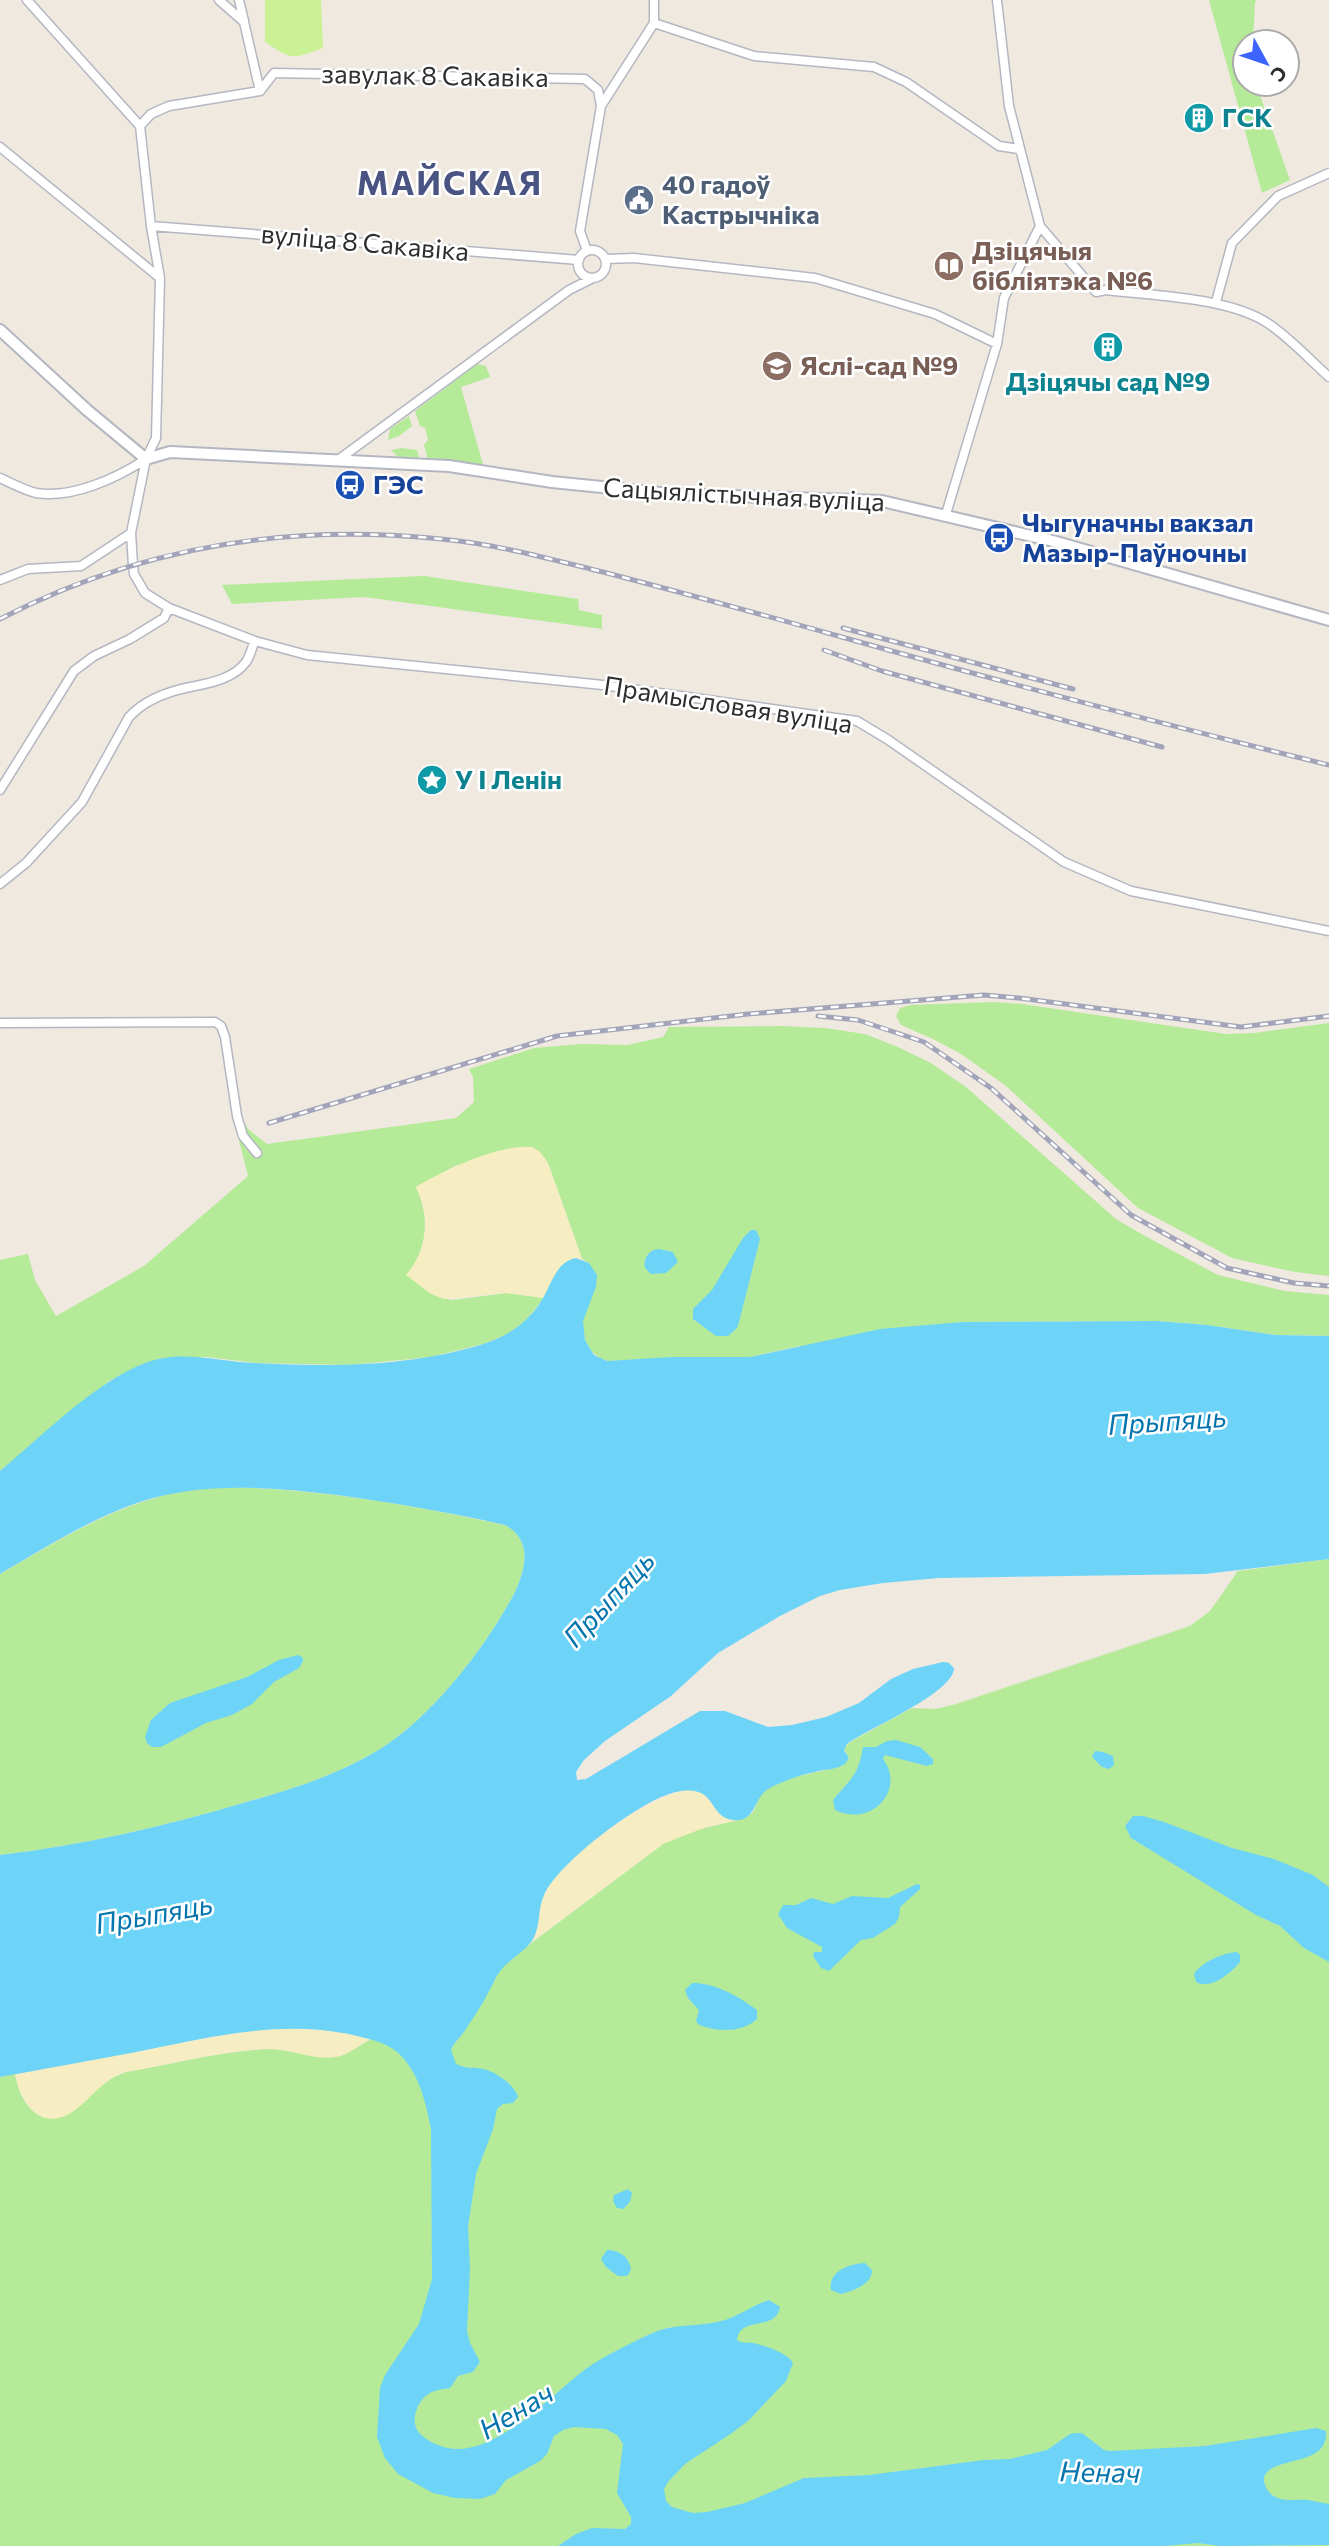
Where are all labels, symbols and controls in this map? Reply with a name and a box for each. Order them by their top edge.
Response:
north arrow [1231,28,1301,98]
street label: завулак 8 Сакавіка [321,57,549,92]
text: С [1266,62,1292,87]
building icon: ГСК [1182,101,1216,135]
place label: ГСК [1222,101,1272,132]
district label: МАЙСКАЯ [357,161,543,202]
place label: 40 гадоў Кастрычніка [662,168,820,229]
public building icon: 40 гадоў Кастрычніка [622,183,656,217]
street label: вуліца 8 Сакавіка [260,217,471,266]
place label: Дзіцячыя бібліятэка №6 [972,234,1153,295]
library icon: Дзіцячыя бібліятэка №6 [932,249,966,283]
building icon: Дзіцячы сад №9 [1091,330,1125,364]
school or university icon: Яслі-сад №9 [760,349,794,383]
place label: Яслі-сад №9 [800,349,958,380]
place label: Дзіцячы сад №9 [1006,365,1210,396]
bus stop icon: ГЭС [333,468,367,502]
place label: ГЭС [373,468,424,499]
street label: Сацыялістычная вуліца [603,471,886,516]
place label: Чыгуначны вакзал Мазыр-Паўночны [1022,506,1254,567]
bus stop icon: Чыгуначны вакзал Мазыр-Паўночны [982,521,1016,555]
street label: Прамысловая вуліца [602,669,855,738]
place icon: У І Ленін [415,763,449,797]
place label: У І Ленін [455,763,562,794]
water label: Прыпяць [1106,1399,1227,1441]
water label: Прыпяць [555,1543,661,1653]
water label: Прыпяць [92,1886,215,1940]
water label: Ненач [472,2375,559,2446]
water label: Ненач [1059,2453,1141,2489]

